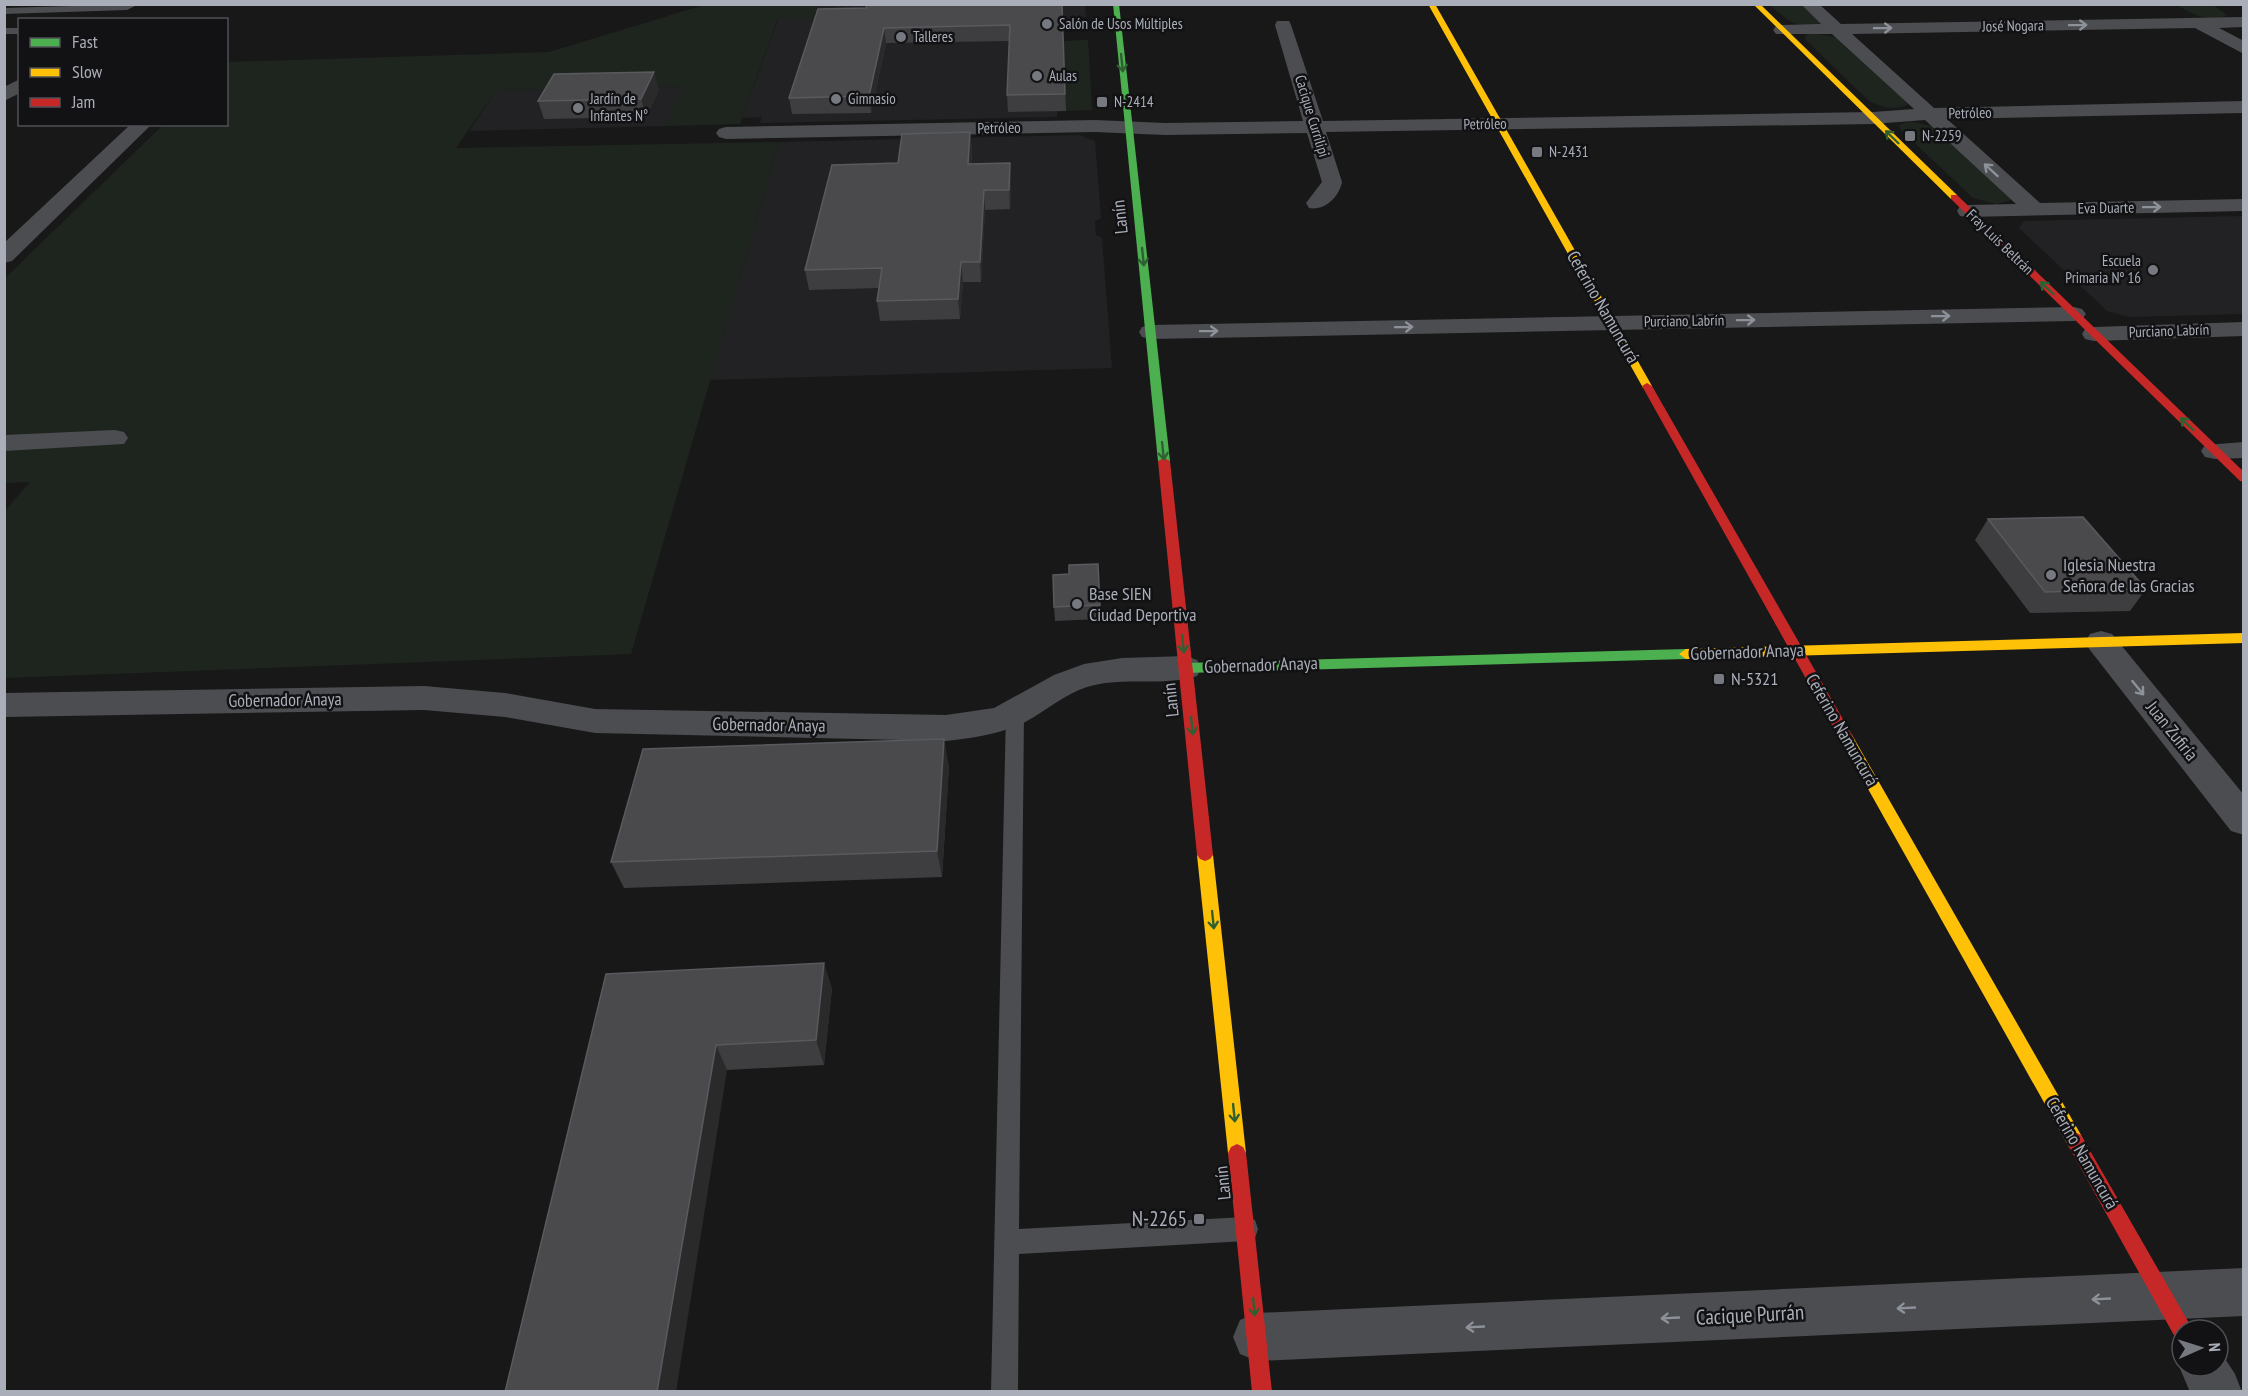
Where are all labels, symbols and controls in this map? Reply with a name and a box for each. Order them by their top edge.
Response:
place label: Salón de Usos Múltiples [1059,14,1183,33]
street label: José Nogara [1981,15,2044,36]
marker: Salón de Usos Múltiples [1040,17,1054,31]
legend [18,18,228,126]
one-way arrow [2067,19,2087,31]
one-way arrow [1872,23,1892,34]
place label: Talleres [913,27,953,46]
text: Fast [72,30,98,53]
marker: Talleres [894,30,908,44]
one-way arrow [1117,52,1128,72]
text: Slow [72,60,103,83]
place label: Aulas [1049,66,1077,85]
marker: Aulas [1030,69,1044,83]
street label: Cacique Currilipi [1291,73,1334,159]
place label: Jardín de Infantes N° [589,89,648,125]
place label: Gimnasio [848,89,896,108]
text: Jam [71,90,95,113]
marker: Gimnasio [829,92,843,106]
place label: N-2414 [1114,92,1154,111]
marker: N-2414 [1095,95,1109,109]
marker: Jardín de Infantes N° [571,101,585,115]
street label: Petróleo [1948,103,1992,122]
street label: Petróleo [1463,114,1507,133]
street label: Petróleo [977,118,1021,137]
place label: N-2259 [1922,126,1961,145]
marker: N-2259 [1903,129,1917,143]
one-way arrow [1885,130,1900,144]
place label: N-2431 [1549,142,1588,161]
marker: N-2431 [1530,145,1544,159]
one-way arrow [1984,163,1999,177]
street label: Eva Duarte [2078,198,2134,217]
street label: Lanín [1106,199,1133,235]
one-way arrow [2142,201,2162,213]
street label: Fray Luis Beltrán [1963,205,2038,278]
one-way arrow [1138,246,1149,266]
street label: Ceferino Namuncurá [1562,246,1645,367]
place label: Escuela Primaria Nº 16 [2065,251,2141,287]
marker: Escuela Primaria Nº 16 [2146,263,2160,277]
one-way arrow [2039,280,2054,295]
street label: Purciano Labrín [1644,310,1724,331]
one-way arrow [1931,311,1951,322]
one-way arrow [1736,314,1756,326]
street label: Purciano Labrín [2129,320,2209,341]
one-way arrow [1394,321,1414,333]
one-way arrow [1199,325,1219,337]
one-way arrow [2179,417,2194,431]
one-way arrow [1158,440,1169,460]
place label: Iglesia Nuestra Señora de las Gracias [2063,553,2195,597]
marker: Iglesia Nuestra Señora de las Gracias [2044,568,2058,582]
place label: Base SIEN Ciudad Deportiva [1089,582,1196,626]
marker: Base SIEN Ciudad Deportiva [1070,597,1084,611]
one-way arrow [1178,634,1189,654]
street label: Gobernador Anaya [1690,638,1804,665]
street label: Gobernador Anaya [1204,651,1318,678]
place label: N-5321 [1731,667,1778,690]
street label: Ceferino Namuncurá [1801,669,1884,790]
marker: N-5321 [1712,672,1726,686]
one-way arrow [2131,680,2144,696]
street label: Lanín [1157,682,1184,718]
street label: Gobernador Anaya [228,687,342,712]
street label: Juan Zufiría [2141,695,2203,765]
street label: Gobernador Anaya [712,712,826,737]
one-way arrow [1187,715,1198,735]
one-way arrow [1208,909,1219,929]
street label: Ceferino Namuncurá [2041,1092,2124,1213]
one-way arrow [1228,1103,1239,1123]
street label: Lanín [1209,1165,1236,1201]
place label: N-2265 [1132,1205,1187,1232]
marker: N-2265 [1192,1212,1206,1226]
one-way arrow [2092,1293,2112,1304]
one-way arrow [1249,1297,1260,1317]
street label: Cacique Purrán [1695,1298,1805,1331]
one-way arrow [1897,1302,1917,1313]
one-way arrow [1660,1313,1680,1324]
north arrow [2170,1318,2230,1378]
one-way arrow [1465,1322,1485,1333]
text: N [2205,1342,2225,1352]

